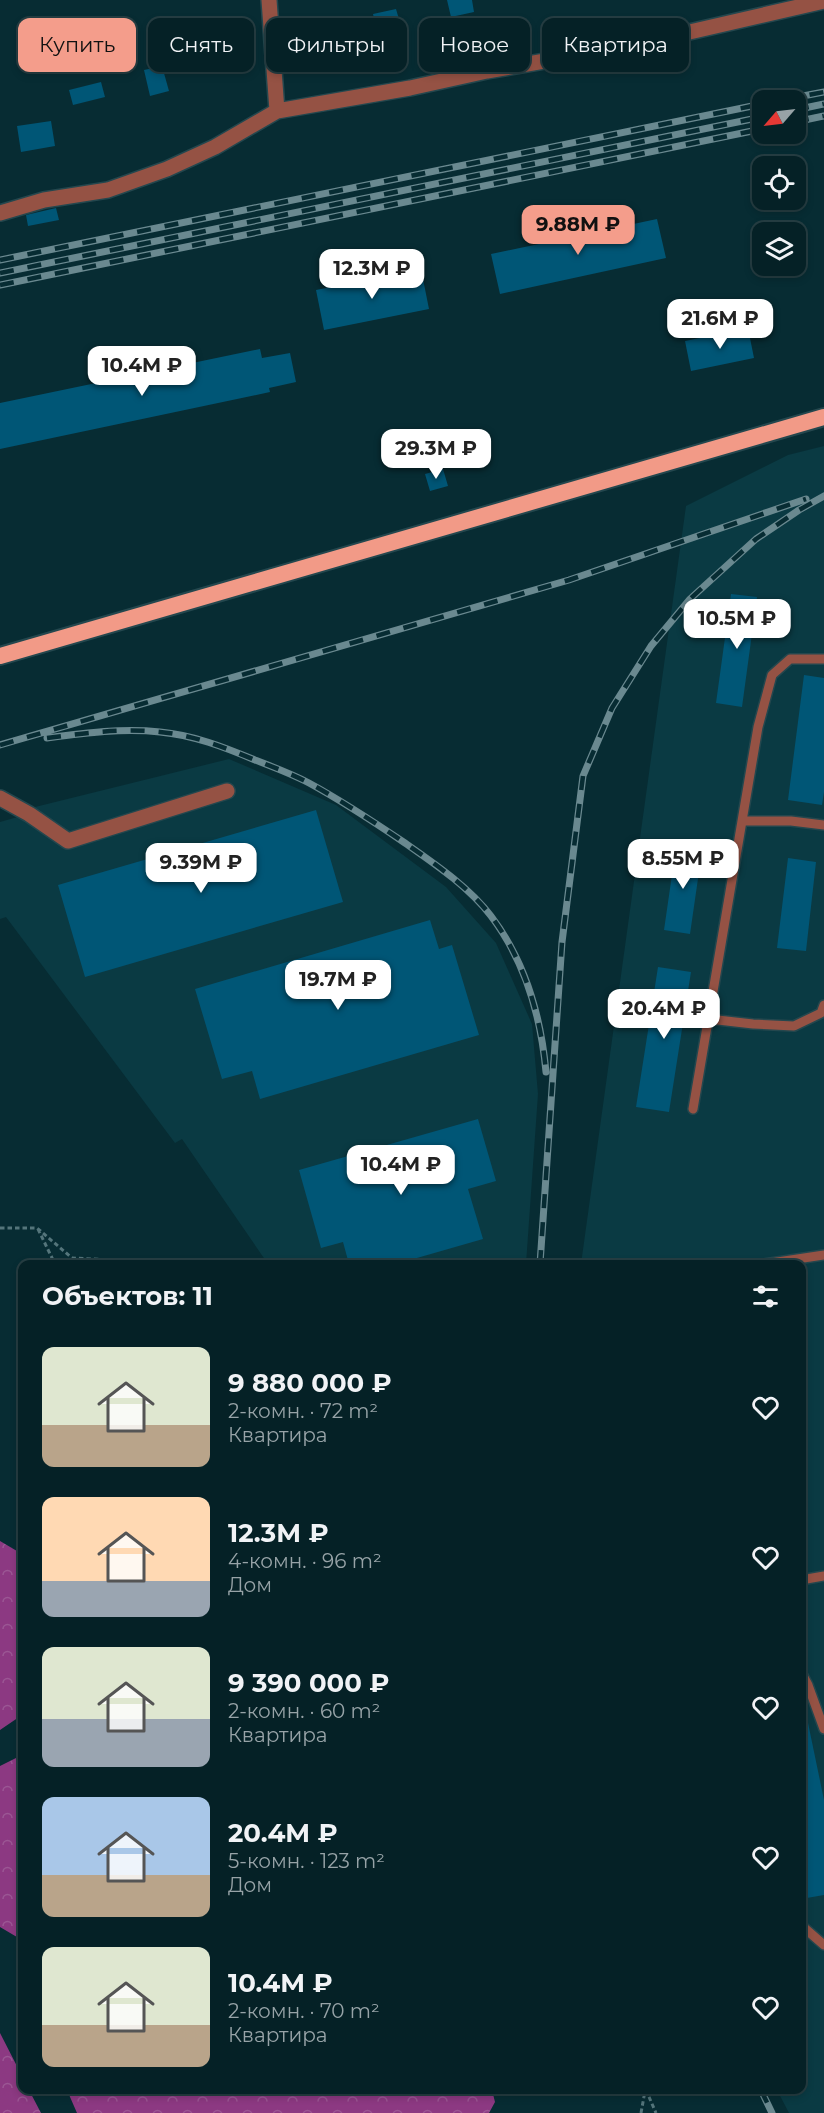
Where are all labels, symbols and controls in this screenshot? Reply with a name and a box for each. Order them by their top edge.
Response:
chip: Купить [18,18,136,72]
chip: Снять [148,18,254,72]
chip: Фильтры [266,18,407,72]
chip: Новое [419,18,530,72]
chip: Квартира [542,18,689,72]
north arrow [752,90,806,144]
map controls [752,90,806,276]
button: locate [752,156,806,210]
pin: 9.88M ₽ [523,205,633,256]
text: 9.88M ₽ [536,212,620,236]
button: layers [752,222,806,276]
pin: 12.3M ₽ [317,249,427,300]
text: 12.3M ₽ [333,256,411,280]
pin: 21.6M ₽ [665,299,775,350]
text: 21.6M ₽ [681,306,759,330]
pin: 10.4M ₽ [87,346,197,397]
text: 10.4M ₽ [102,353,182,377]
pin: 29.3M ₽ [381,429,491,480]
text: 29.3M ₽ [395,436,477,460]
pin: 10.5M ₽ [682,599,792,650]
text: 10.5M ₽ [698,606,776,630]
pin: 8.55M ₽ [628,839,738,890]
pin: 9.39M ₽ [146,843,256,894]
text: 8.55M ₽ [642,846,724,870]
text: 9.39M ₽ [160,850,242,874]
pin: 19.7M ₽ [283,960,393,1011]
text: 19.7M ₽ [299,967,377,991]
pin: 20.4M ₽ [609,989,719,1040]
text: 20.4M ₽ [622,996,706,1020]
pin: 10.4M ₽ [346,1145,456,1196]
text: 10.4M ₽ [361,1152,441,1176]
text: Объектов: 11 [42,1280,213,1312]
icon: filters [749,1280,782,1313]
text: 9 880 000 ₽ [228,1367,392,1399]
icon: home [90,1371,162,1443]
icon: heart [749,1391,782,1424]
text: 2-комн. · 72 m² [228,1399,378,1423]
text: Квартира [228,1423,328,1447]
text: 12.3M ₽ [228,1517,329,1549]
icon: home [90,1521,162,1593]
icon: heart [749,1541,782,1574]
text: 4-комн. · 96 m² [228,1549,382,1573]
text: Дом [228,1573,272,1597]
text: 9 390 000 ₽ [228,1667,389,1699]
icon: home [90,1671,162,1743]
icon: heart [749,1691,782,1724]
text: 2-комн. · 60 m² [228,1699,380,1723]
text: Квартира [228,1723,328,1747]
text: 20.4M ₽ [228,1817,338,1849]
icon: home [90,1821,162,1893]
icon: heart [749,1841,782,1874]
text: 5-комн. · 123 m² [228,1849,385,1873]
text: Дом [228,1873,272,1897]
text: 10.4M ₽ [228,1967,333,1999]
icon: home [90,1971,162,2043]
icon: heart [749,1991,782,2024]
text: 2-комн. · 70 m² [228,1999,380,2023]
text: Квартира [228,2023,328,2047]

